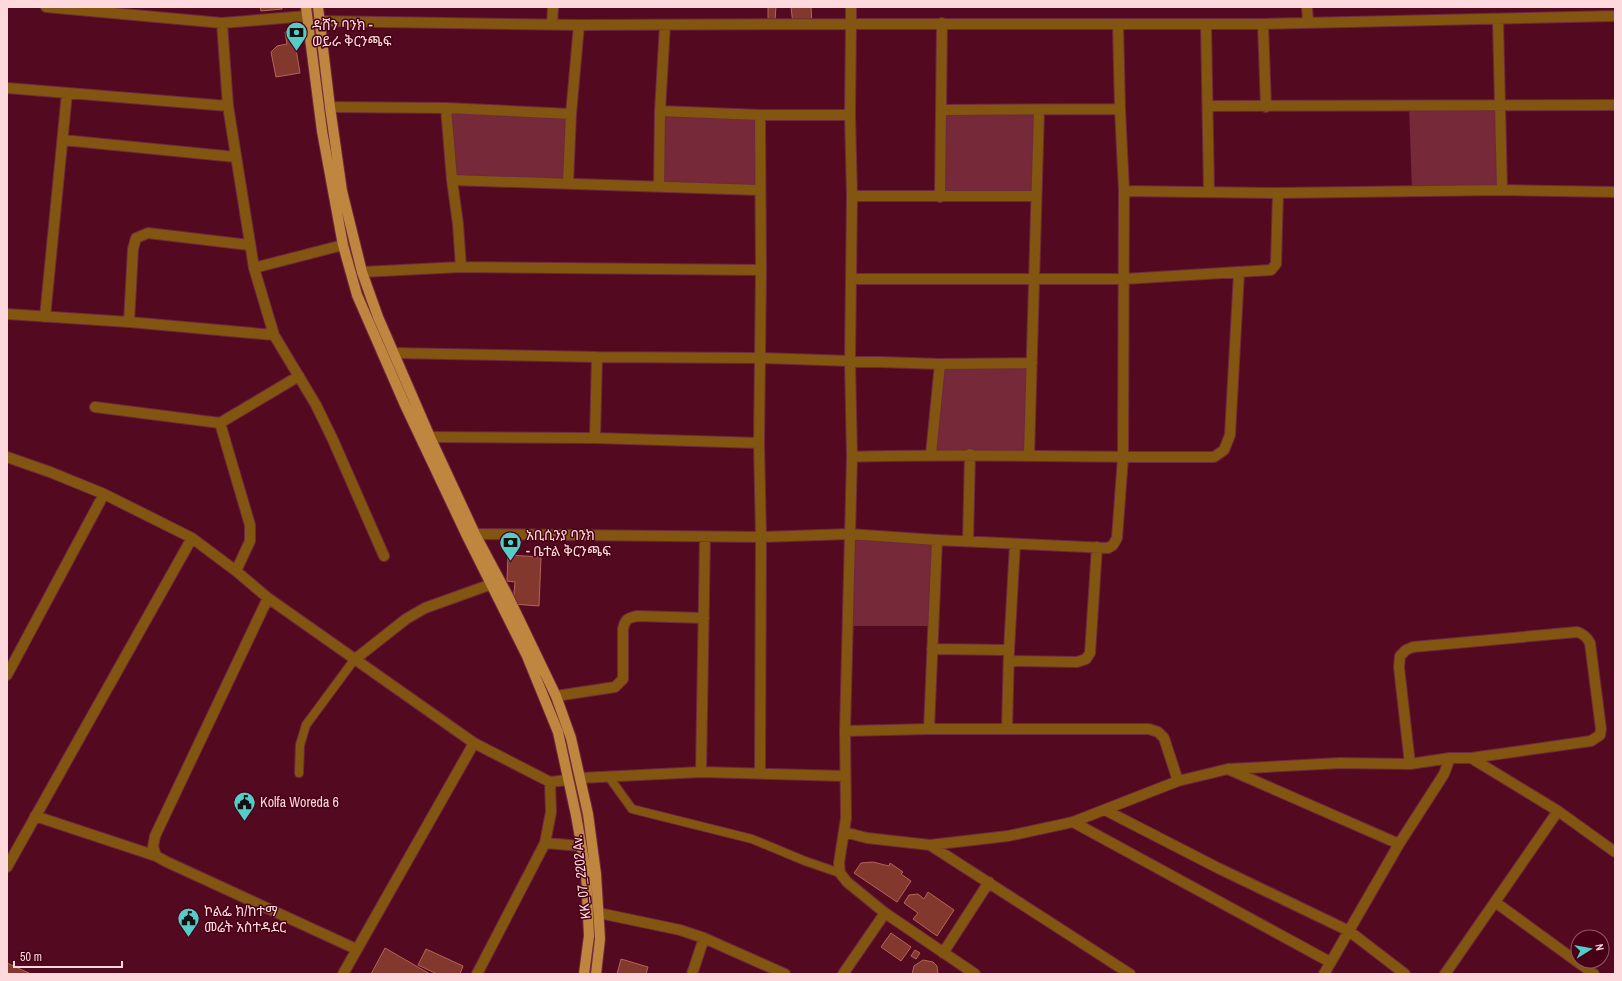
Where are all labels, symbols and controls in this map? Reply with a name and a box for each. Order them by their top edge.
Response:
place label: ዳሸን ባንክ - ወይራ ቅርንጫፍ [312,16,392,50]
bank icon: ዳሸን ባንክ - ወይራ ቅርንጫፍ [283,20,309,53]
place label: አቢሲንያ ባንክ - ቤተል ቅርንጫፍ [526,526,611,560]
bank icon: አቢሲንያ ባንክ - ቤተል ቅርንጫፍ [497,530,523,563]
public building icon: Kolfa Woreda 6 [232,789,258,822]
place label: Kolfa Woreda 6 [260,793,339,811]
street label: KK_07_2202 Av. [568,834,594,920]
place label: ኮልፌ ክ/ከተማ መሬት አስተዳደር [204,902,286,936]
public building icon: ኮልፌ ክ/ከተማ መሬት አስተዳደር [175,906,201,939]
north arrow [1570,929,1610,969]
scale bar [14,943,122,969]
text: N [1592,943,1607,952]
text: 50 m [20,949,42,965]

